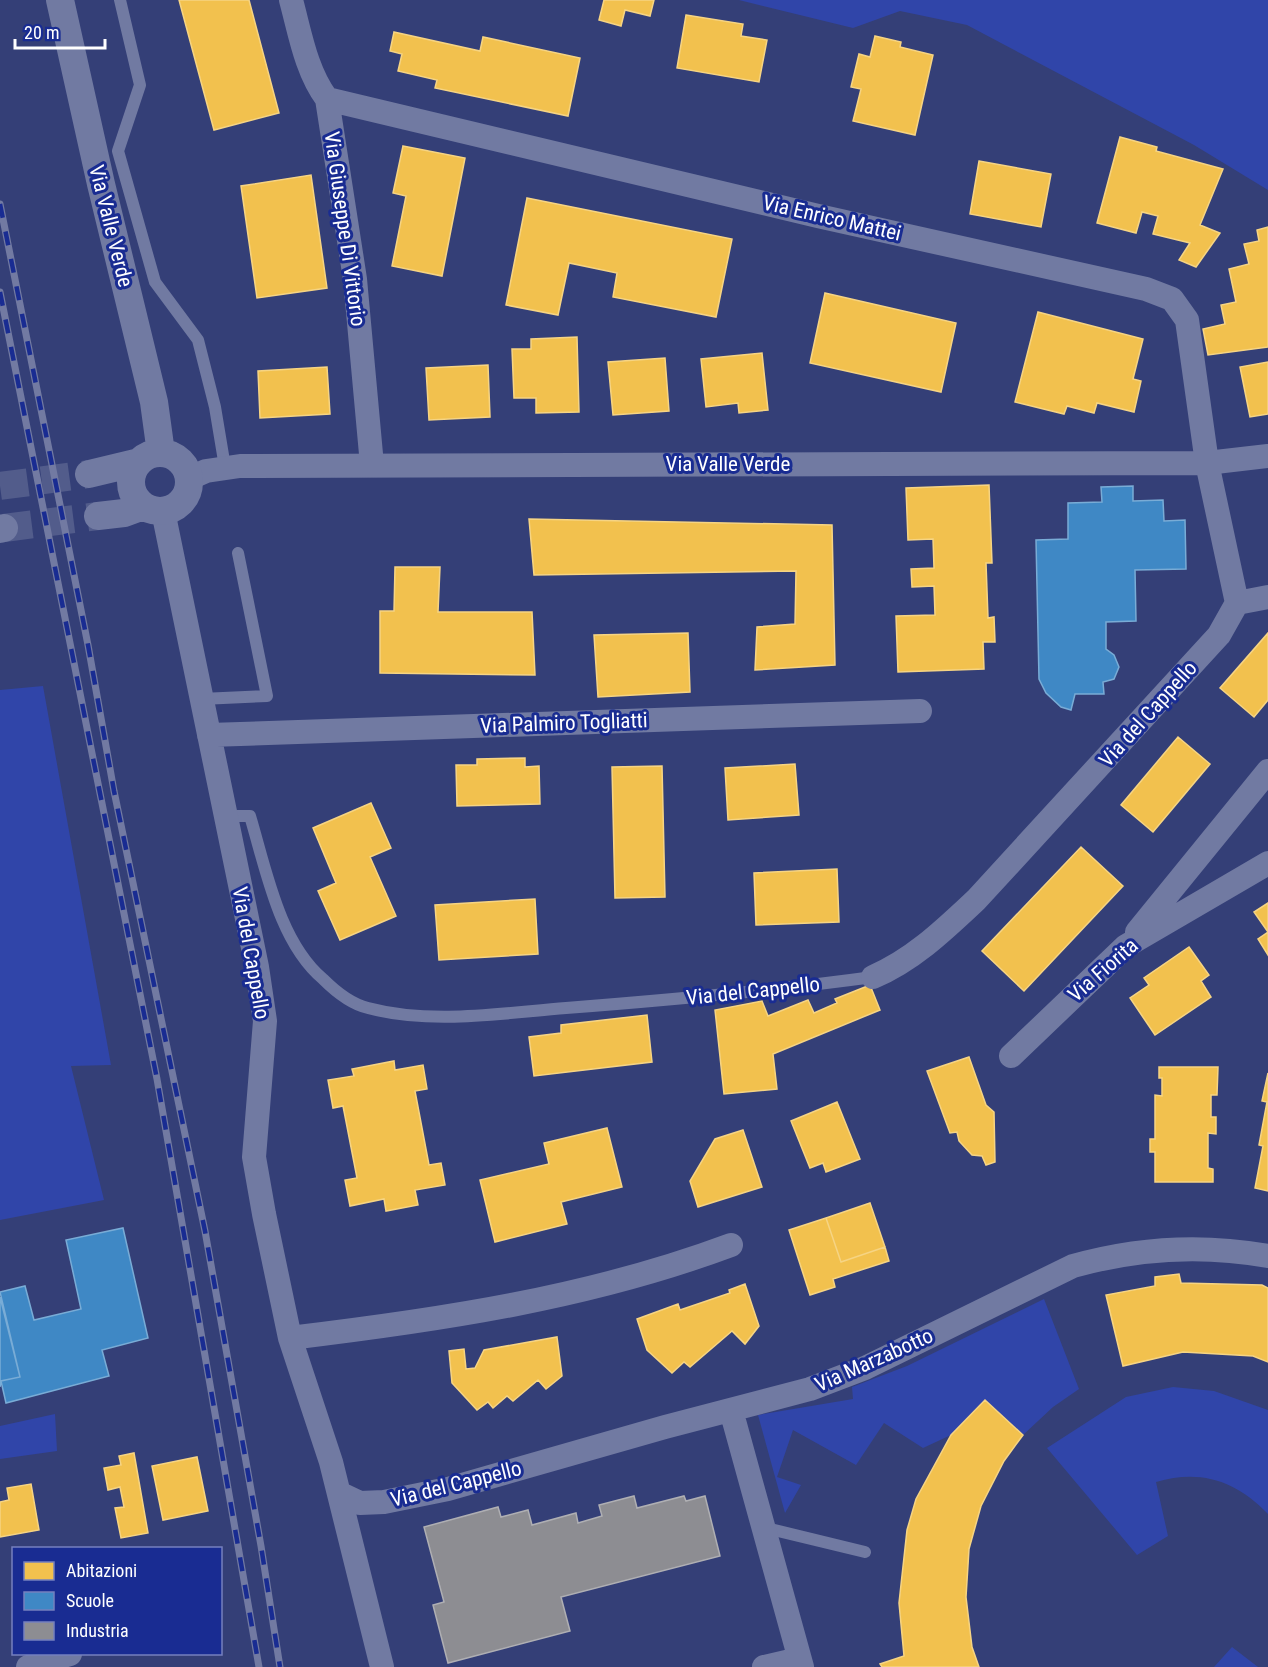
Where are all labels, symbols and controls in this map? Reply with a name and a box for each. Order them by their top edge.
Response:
scale bar [15,12,105,50]
text: 20 m [24,22,59,43]
street label: Via Giuseppe Di Vittorio [319,130,371,328]
street label: Via Valle Verde [84,163,138,290]
street label: Via Enrico Mattei [760,190,904,246]
street label: Via Valle Verde [666,452,791,476]
street label: Via del Cappello [1094,656,1202,772]
street label: Via Palmiro Togliatti [480,708,648,738]
street label: Via del Cappello [228,885,274,1021]
street label: Via Fiorita [1063,933,1143,1007]
street label: Via del Cappello [685,972,821,1010]
street label: Via Marzabotto [811,1323,937,1397]
street label: Via del Cappello [388,1456,524,1512]
legend [12,1547,222,1655]
text: Abitazioni [66,1560,137,1581]
text: Scuole [66,1590,114,1611]
text: Industria [66,1620,129,1641]

